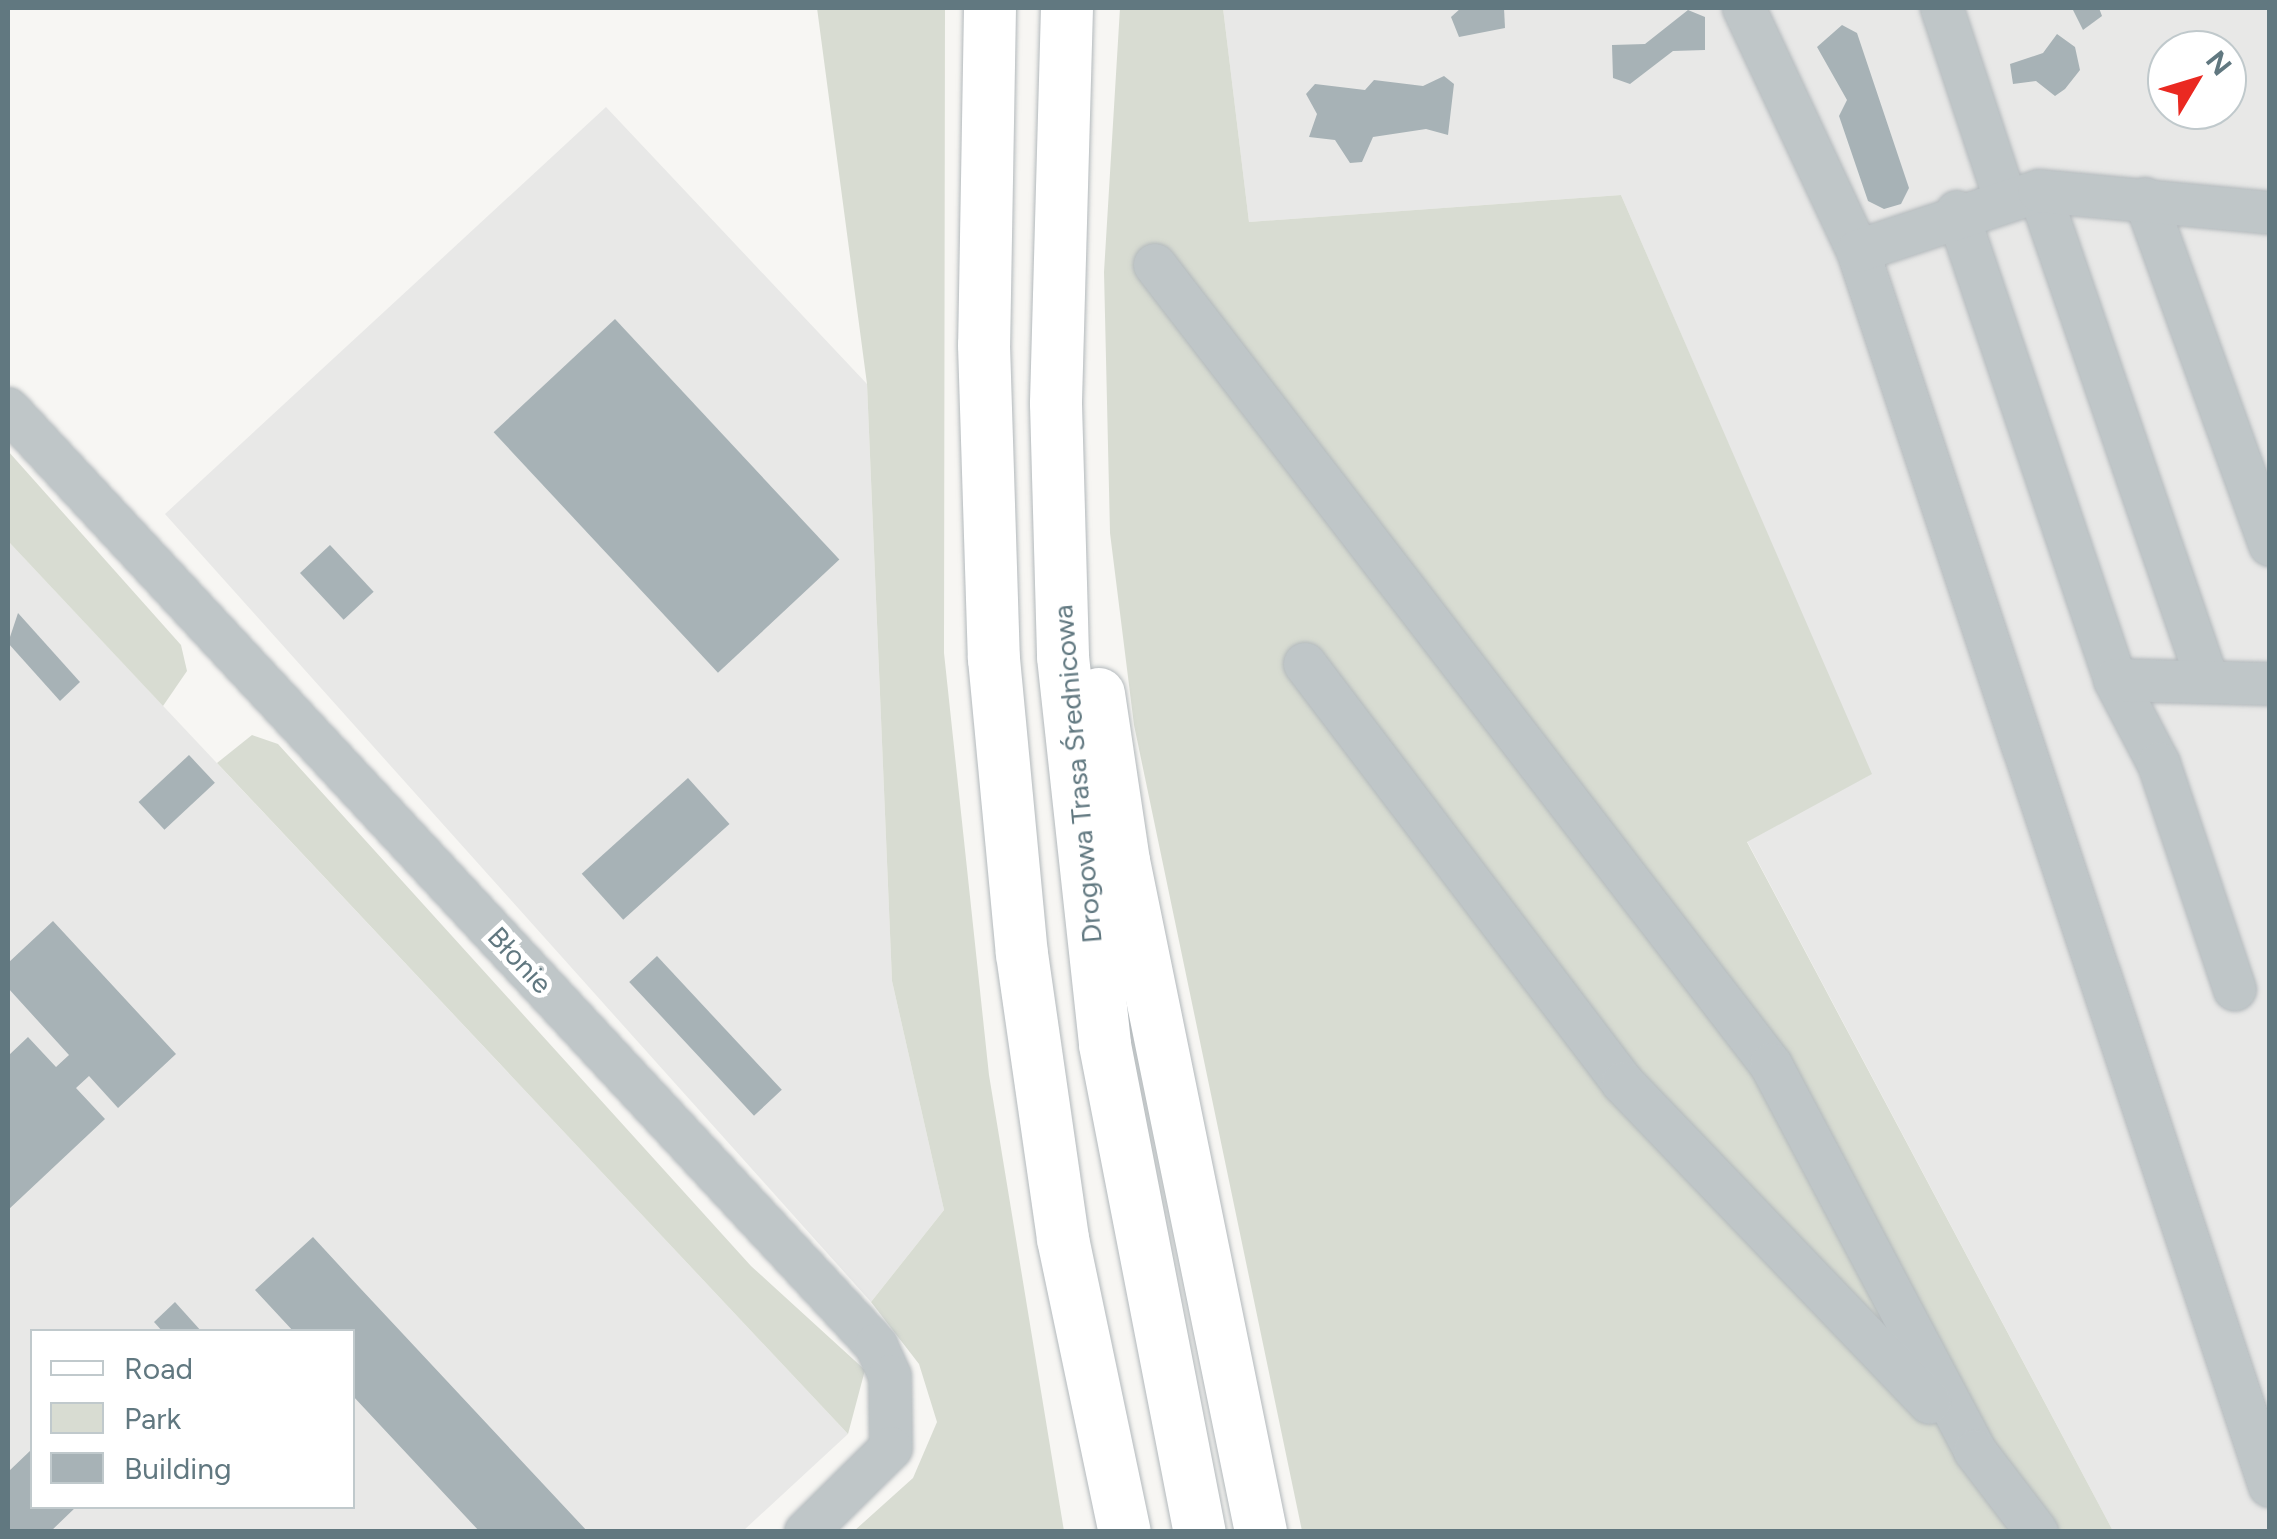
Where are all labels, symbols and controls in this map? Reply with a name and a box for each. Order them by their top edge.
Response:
north arrow [2147,30,2247,130]
text: N [2199,44,2239,82]
street label: Drogowa Trasa Średnicowa [1045,603,1109,945]
street label: Błonie [481,920,559,1000]
legend [30,1329,355,1509]
text: Road [124,1350,193,1387]
text: Park [124,1400,181,1437]
text: Building [124,1450,232,1487]

